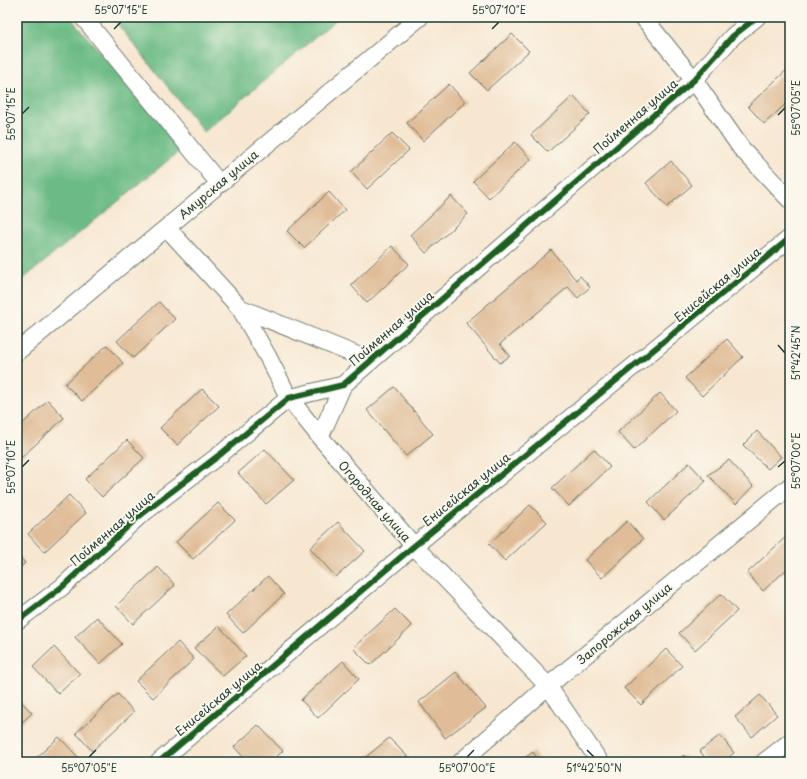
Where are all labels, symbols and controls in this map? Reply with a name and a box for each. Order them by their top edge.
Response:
text: 55°07'15"E [94,2,148,17]
text: 55°07'10"E [472,2,526,17]
street label: Пойменная улица [589,74,682,158]
text: 55°07'05"E [788,80,803,136]
text: 55°07'15"E [3,87,18,141]
street label: Амурская улица [174,145,262,223]
street label: Енисейская улица [670,242,765,326]
street label: Пойменная улица [345,286,438,370]
text: 51°42'45"N [788,325,803,381]
text: 55°07'00"E [788,433,803,489]
text: 55°07'10"E [3,440,18,494]
street label: Енисейская улица [418,448,514,530]
street label: Огородная улица [334,456,416,546]
street label: Пойменная улица [66,486,159,570]
street label: Запорожская улица [573,578,676,668]
street label: Енисейская улица [171,656,266,740]
text: 55°07'05"E [61,760,117,775]
text: 55°07'00"E [439,760,495,775]
text: 51°42'50"N [566,760,622,775]

